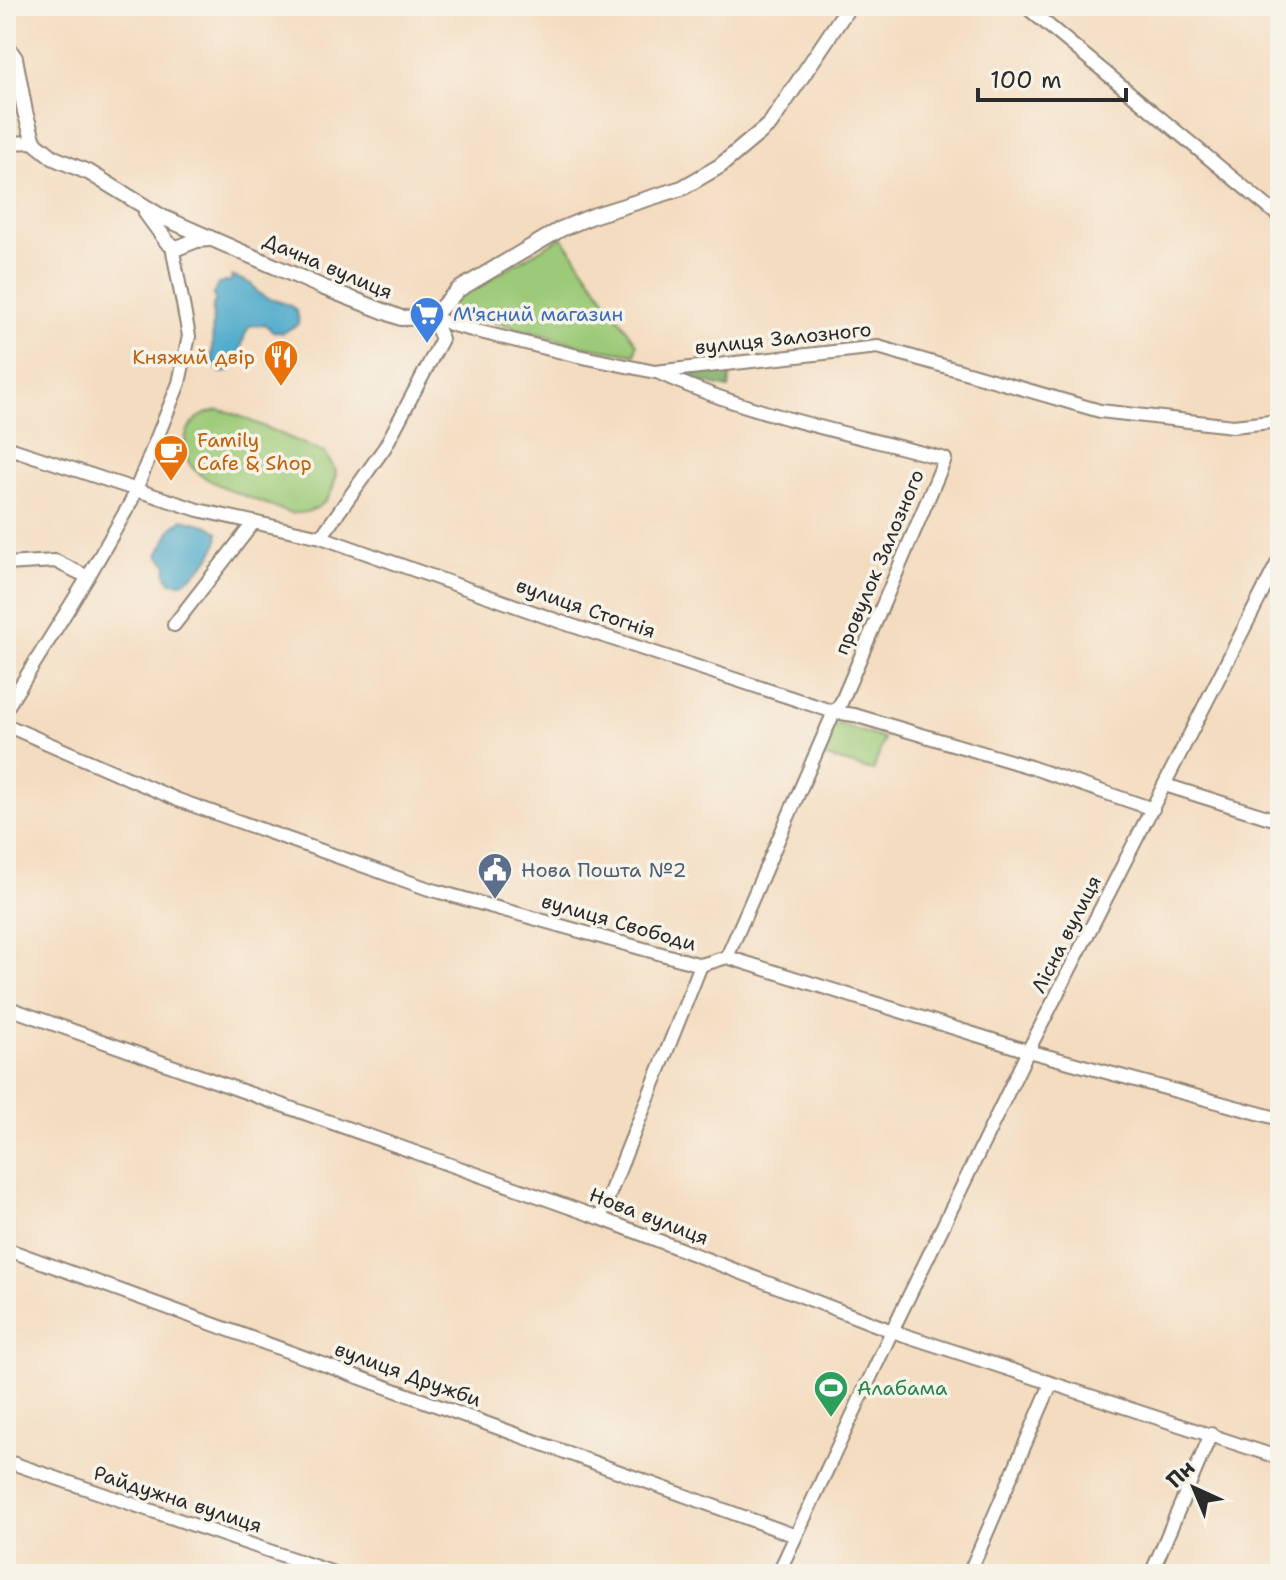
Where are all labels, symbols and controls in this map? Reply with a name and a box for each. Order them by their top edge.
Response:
scale bar [978,52,1126,102]
text: 100 m [990,64,1062,96]
street label: Дачна вулиця [259,227,397,305]
supermarket icon: М'ясний магазин [408,295,446,345]
place label: М'ясний магазин [453,301,623,327]
street label: вулиця Залозного [693,316,873,360]
restaurant icon: Княжий двір [262,338,300,388]
place label: Княжий двір [132,344,255,370]
place label: Family Cafe & Shop [197,427,312,476]
cafe icon: Family Cafe & Shop [152,433,190,483]
street label: провулок Залозного [828,465,930,659]
street label: вулиця Стогнія [513,572,659,644]
public building icon: Нова Пошта №2 [476,851,514,901]
place label: Нова Пошта №2 [521,857,687,883]
street label: Лісна вулиця [1025,871,1107,997]
street label: вулиця Свободи [538,887,700,957]
street label: Нова вулиця [586,1181,712,1251]
street label: вулиця Дружби [331,1335,485,1413]
sports icon: Алабама [812,1369,850,1419]
place label: Алабама [857,1375,948,1401]
north arrow [1154,1448,1234,1528]
text: Пн [1160,1453,1201,1494]
street label: Райдужна вулиця [90,1460,266,1538]

